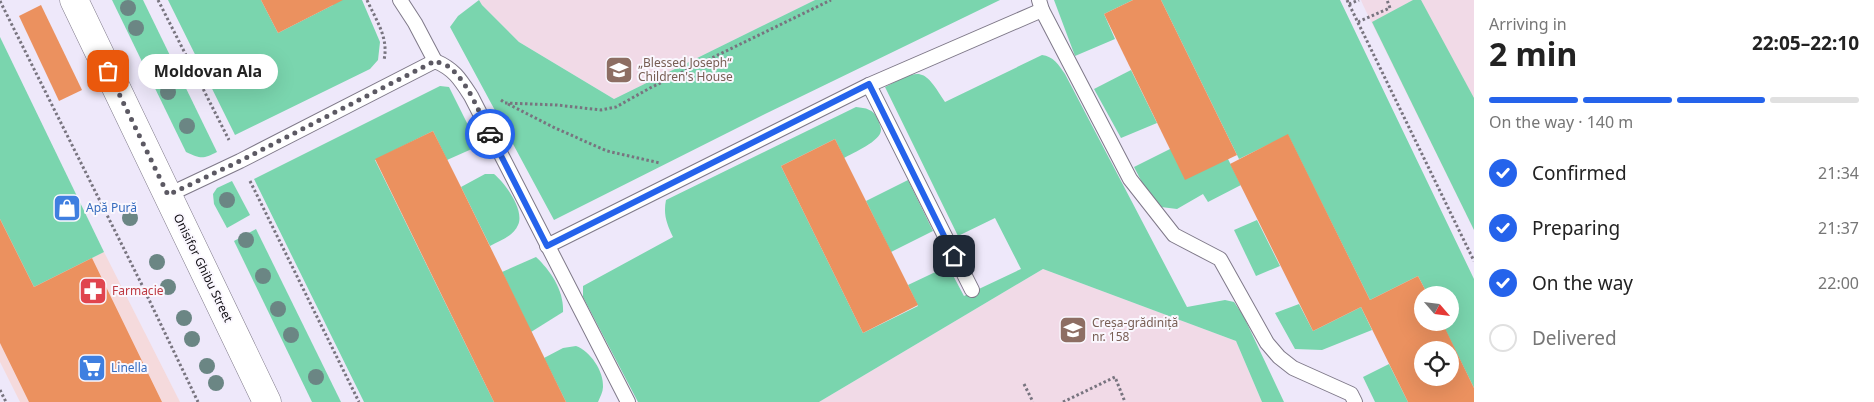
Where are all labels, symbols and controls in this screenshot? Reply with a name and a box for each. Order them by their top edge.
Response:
text: Arriving in [1489,13,1567,35]
text: 22:05–22:10 [1752,30,1859,56]
text: 2 min [1489,32,1577,75]
pin [87,50,129,92]
callout: Moldovan Ala [138,54,278,88]
place label: „Blessed Joseph“ Children's House [638,54,733,85]
school or university icon: „Blessed Joseph“ Children's House [604,55,634,85]
icon: bag [94,57,122,85]
text: Moldovan Ala [154,60,262,82]
courier [465,109,515,159]
text: On the way · 140 m [1489,111,1633,133]
icon: car [476,120,504,148]
icon: check [1489,159,1517,187]
text: Confirmed [1532,160,1627,186]
text: 21:34 [1818,162,1859,184]
shop icon: Apă Pură [52,193,82,223]
place label: Apă Pură [86,199,137,216]
street label: Onisifor Ghibu Street [170,211,237,326]
icon: check [1489,214,1517,242]
text: Preparing [1532,215,1620,241]
text: 21:37 [1818,217,1859,239]
pin [933,235,975,277]
icon: home [940,242,968,270]
icon: check [1489,269,1517,297]
text: On the way [1532,270,1633,296]
text: 22:00 [1818,272,1859,294]
pharmacy icon: Farmacie [78,276,108,306]
place label: Farmacie [112,282,164,299]
north arrow [1414,286,1459,331]
map controls [1414,286,1459,386]
place label: Creșa-grădiniță nr. 158 [1092,314,1178,345]
school or university icon: Creșa-grădiniță nr. 158 [1058,315,1088,345]
text: Delivered [1532,325,1617,351]
button: locate [1414,341,1459,386]
supermarket icon: Linella [77,353,107,383]
place label: Linella [111,359,148,376]

